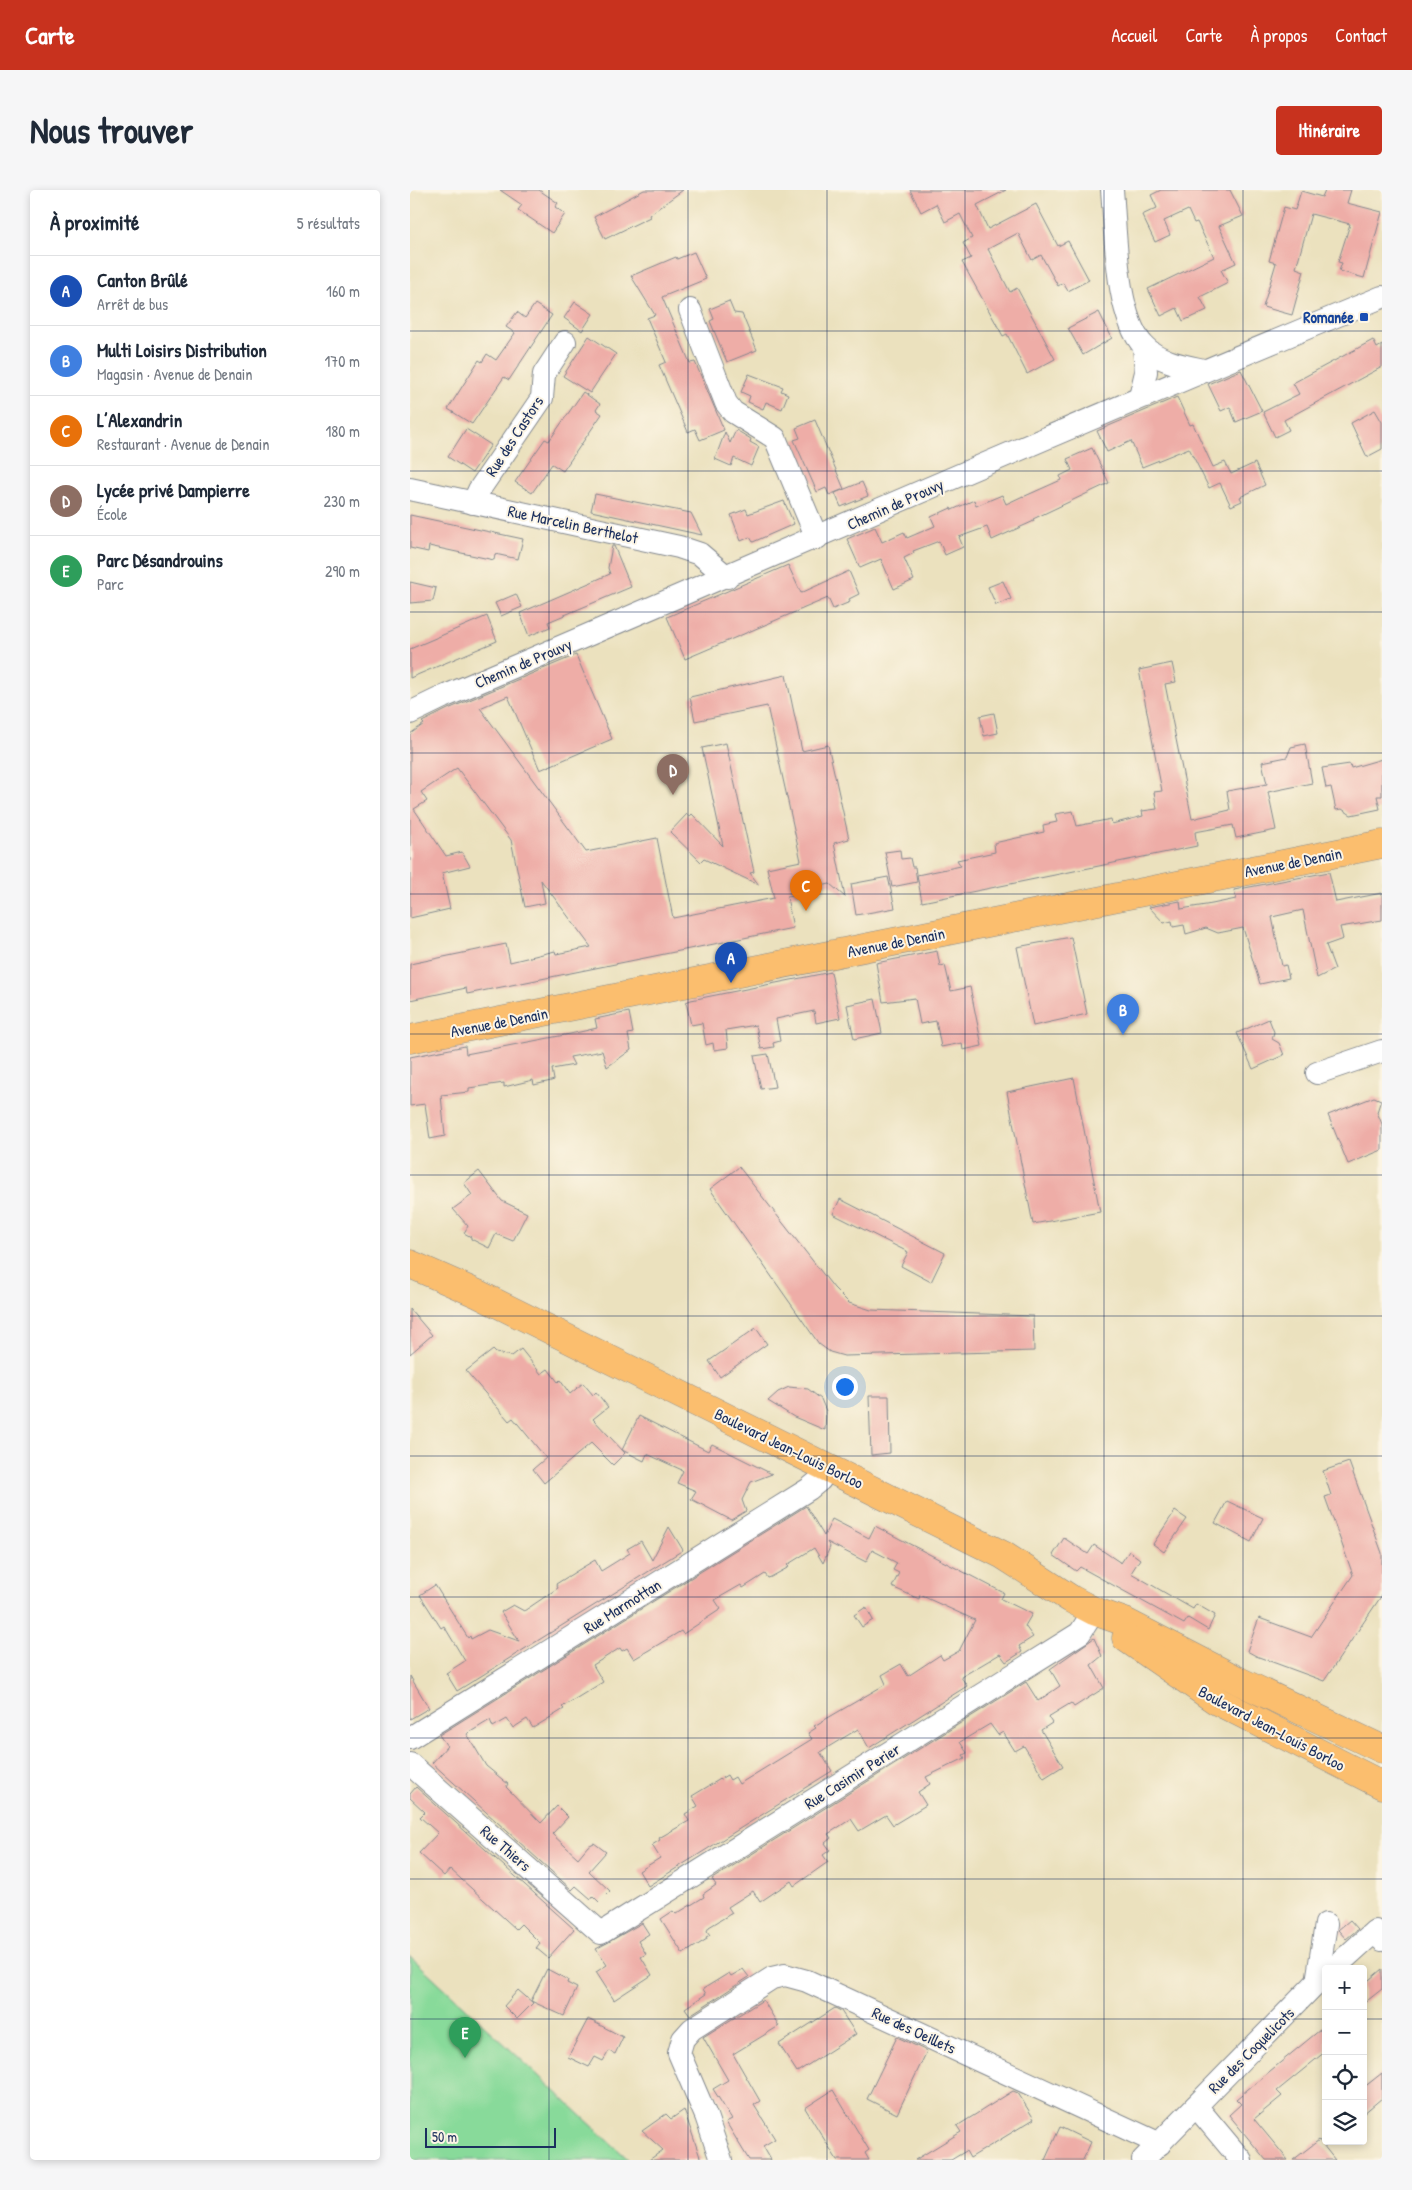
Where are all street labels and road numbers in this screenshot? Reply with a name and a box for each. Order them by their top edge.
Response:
street label: Rue des Castors [480,392,548,480]
street label: Chemin de Prouvy [843,473,947,535]
street label: Rue Marcelin Berthelot [506,499,641,549]
street label: Chemin de Prouvy [471,633,575,693]
street label: Avenue de Denain [1242,842,1344,882]
street label: Avenue de Denain [845,922,947,962]
street label: Avenue de Denain [448,1002,550,1042]
street label: Boulevard Jean-Louis Borloo [711,1402,867,1494]
street label: Rue Marmottan [579,1573,665,1639]
street label: Boulevard Jean-Louis Borloo [1195,1680,1349,1776]
street label: Rue Casimir Perier [800,1738,904,1814]
street label: Rue Thiers [476,1820,536,1876]
street label: Rue des Oeillets [869,2001,959,2059]
street label: Rue des Coquelicots [1203,2002,1299,2098]

